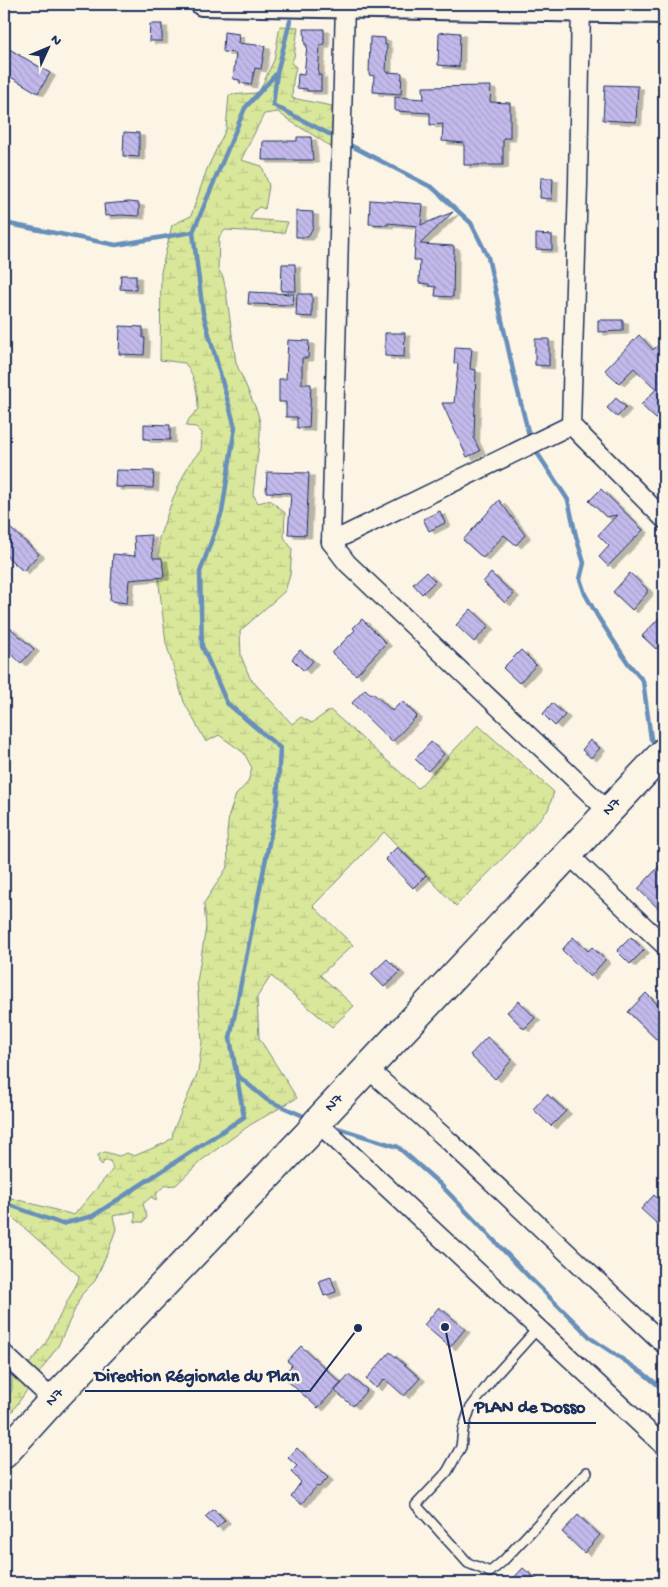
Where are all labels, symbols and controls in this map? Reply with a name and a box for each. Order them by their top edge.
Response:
north arrow [22,22,72,72]
text: N [46,32,65,50]
street label: N7 [599,793,626,821]
street label: N7 [321,1090,348,1117]
callout: Direction Régionale du Plan [85,1358,310,1391]
text: Direction Régionale du Plan [93,1367,300,1388]
street label: N7 [42,1384,69,1411]
callout: PLAN de Dosso [465,1390,596,1423]
text: PLAN de Dosso [474,1398,586,1419]

